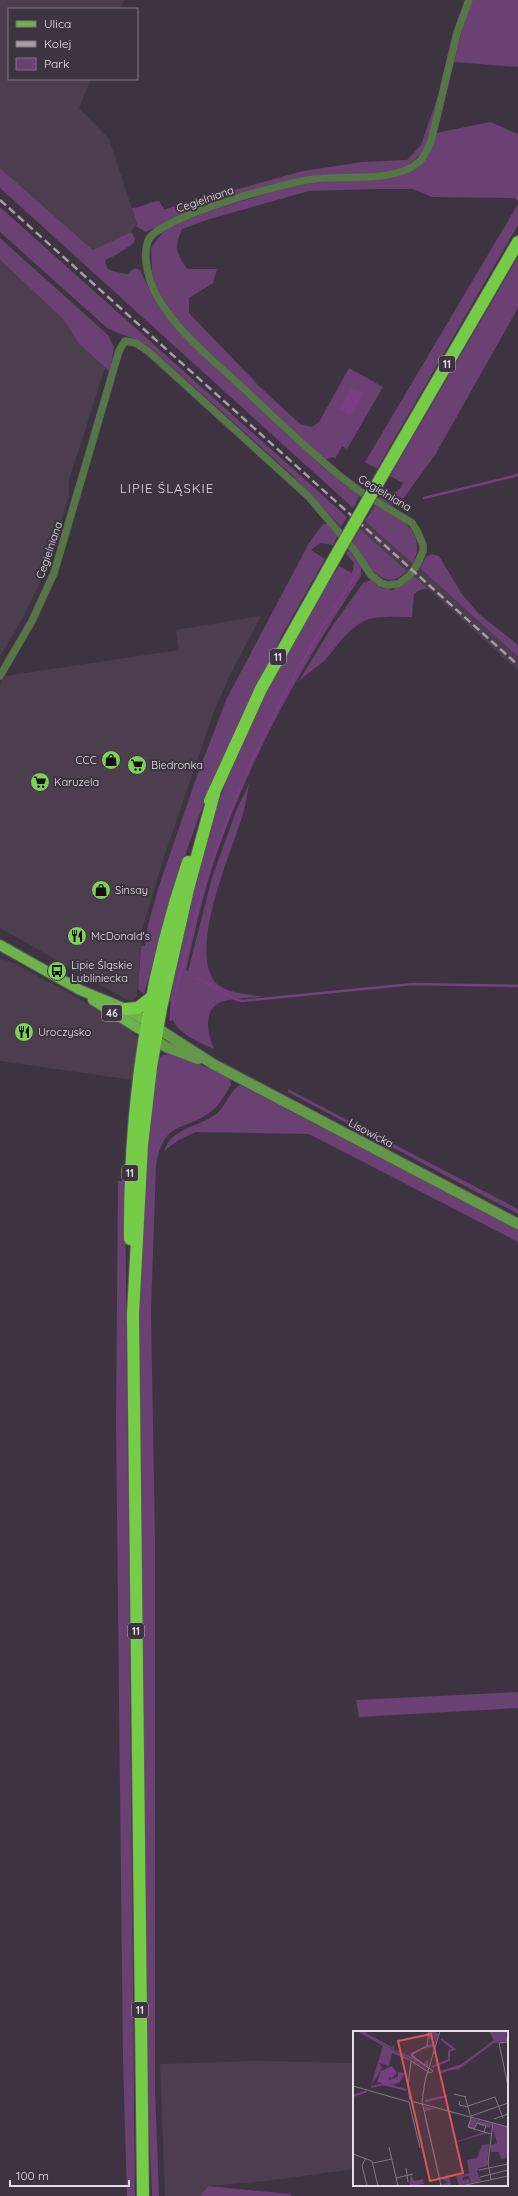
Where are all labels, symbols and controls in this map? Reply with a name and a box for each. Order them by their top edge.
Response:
legend [8,8,138,80]
text: Ulica [44,16,71,31]
text: Kolej [44,36,72,51]
text: Park [44,56,69,71]
street label: Cegielniana [174,183,236,215]
road number: 11 [439,356,455,372]
street label: Cegielniana [356,472,414,514]
district label: LIPIE ŚLĄSKIE [120,480,214,496]
street label: Cegielniana [33,519,65,581]
road number: 11 [270,649,286,665]
shop icon: CCC [100,749,122,771]
place label: CCC [75,753,97,767]
supermarket icon: Biedronka [126,754,148,776]
place label: Biedronka [151,758,203,772]
supermarket icon: Karuzela [29,771,51,793]
place label: Karuzela [54,775,99,789]
shop icon: Sinsay [90,879,112,901]
place label: Sinsay [115,883,148,897]
restaurant icon: McDonald's [66,925,88,947]
place label: McDonald's [91,929,150,943]
place label: Lipie Śląskie Lubliniecka [71,958,132,985]
bus stop icon: Lipie Śląskie Lubliniecka [46,960,68,982]
road number: 46 [102,1005,122,1021]
restaurant icon: Uroczysko [13,1021,35,1043]
place label: Uroczysko [38,1025,91,1039]
street label: Lisowicka [346,1115,396,1151]
road number: 11 [122,1165,138,1181]
road number: 11 [128,1623,144,1639]
road number: 11 [132,2002,148,2018]
inset map [353,2031,508,2186]
scale bar [10,2162,129,2188]
text: 100 m [16,2168,49,2183]

